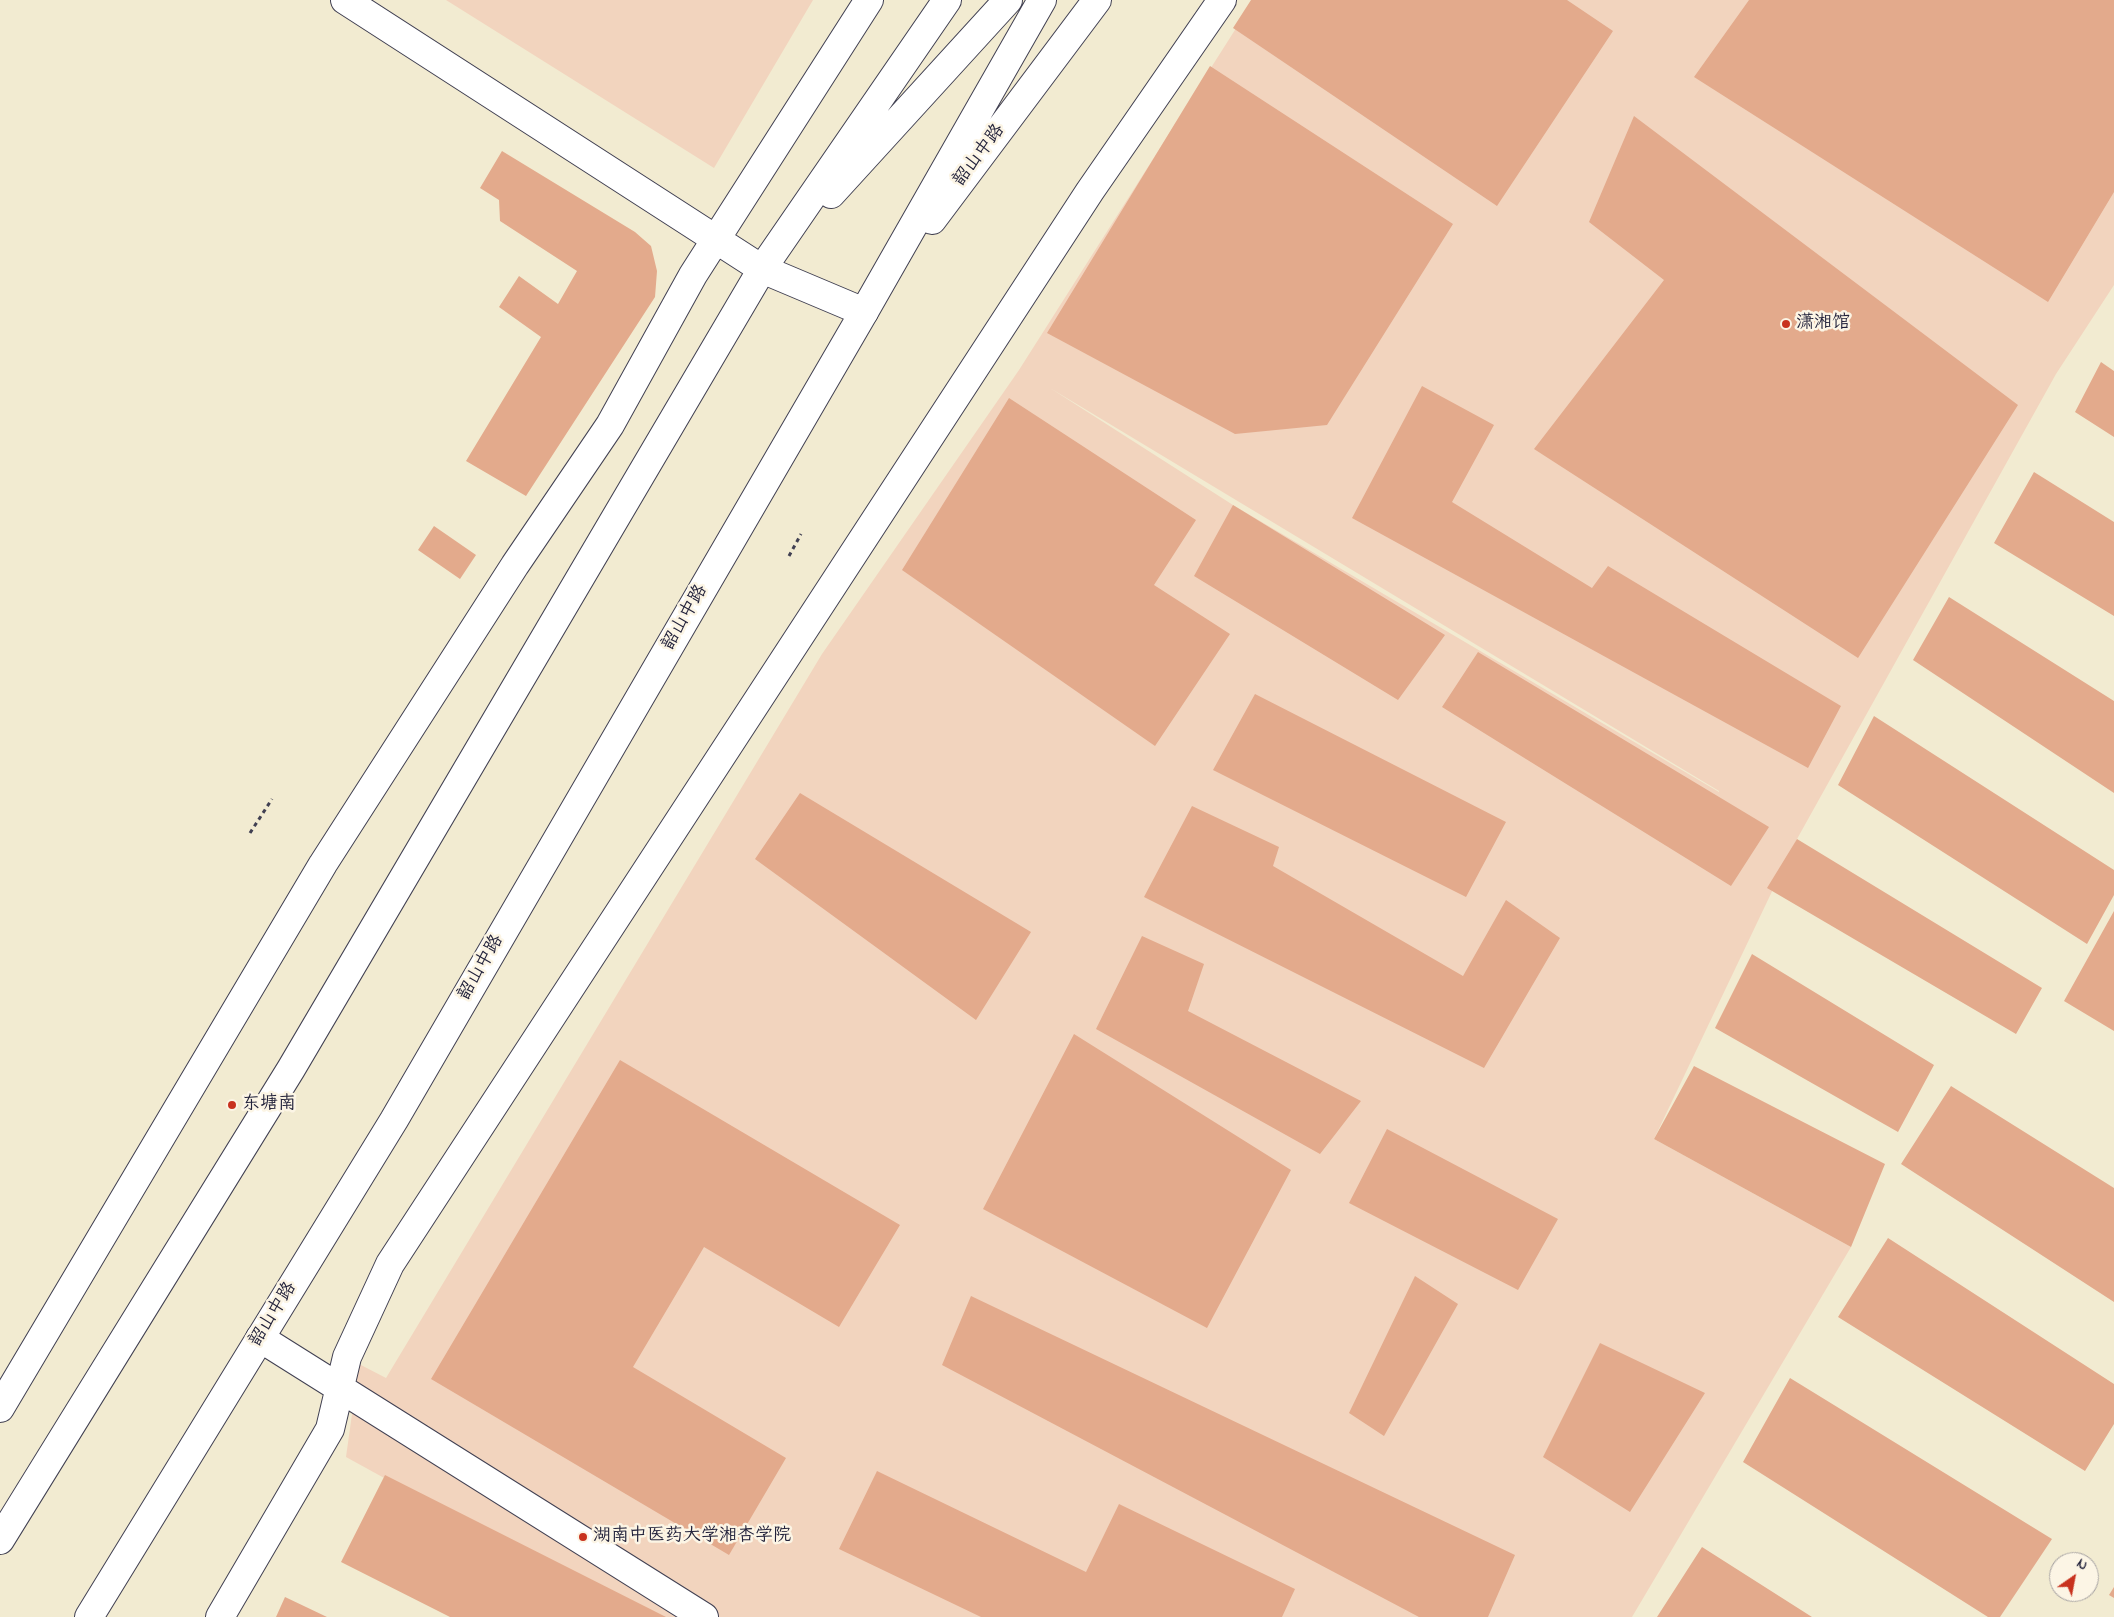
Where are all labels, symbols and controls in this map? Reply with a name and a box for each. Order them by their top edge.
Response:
street label: 韶山中路 [950,121,1010,191]
place label: 潇湘馆 [1796,313,1850,335]
marker: 潇湘馆 [1780,318,1792,330]
street label: 韶山中路 [659,581,713,655]
street label: 韶山中路 [455,931,509,1005]
place label: 东塘南 [242,1094,296,1116]
marker: 东塘南 [226,1099,238,1111]
street label: 韶山中路 [246,1279,302,1351]
place label: 湖南中医药大学湘杏学院 [593,1526,791,1548]
marker: 湖南中医药大学湘杏学院 [577,1531,589,1543]
north arrow [2049,1552,2099,1602]
text: N [2072,1553,2092,1576]

